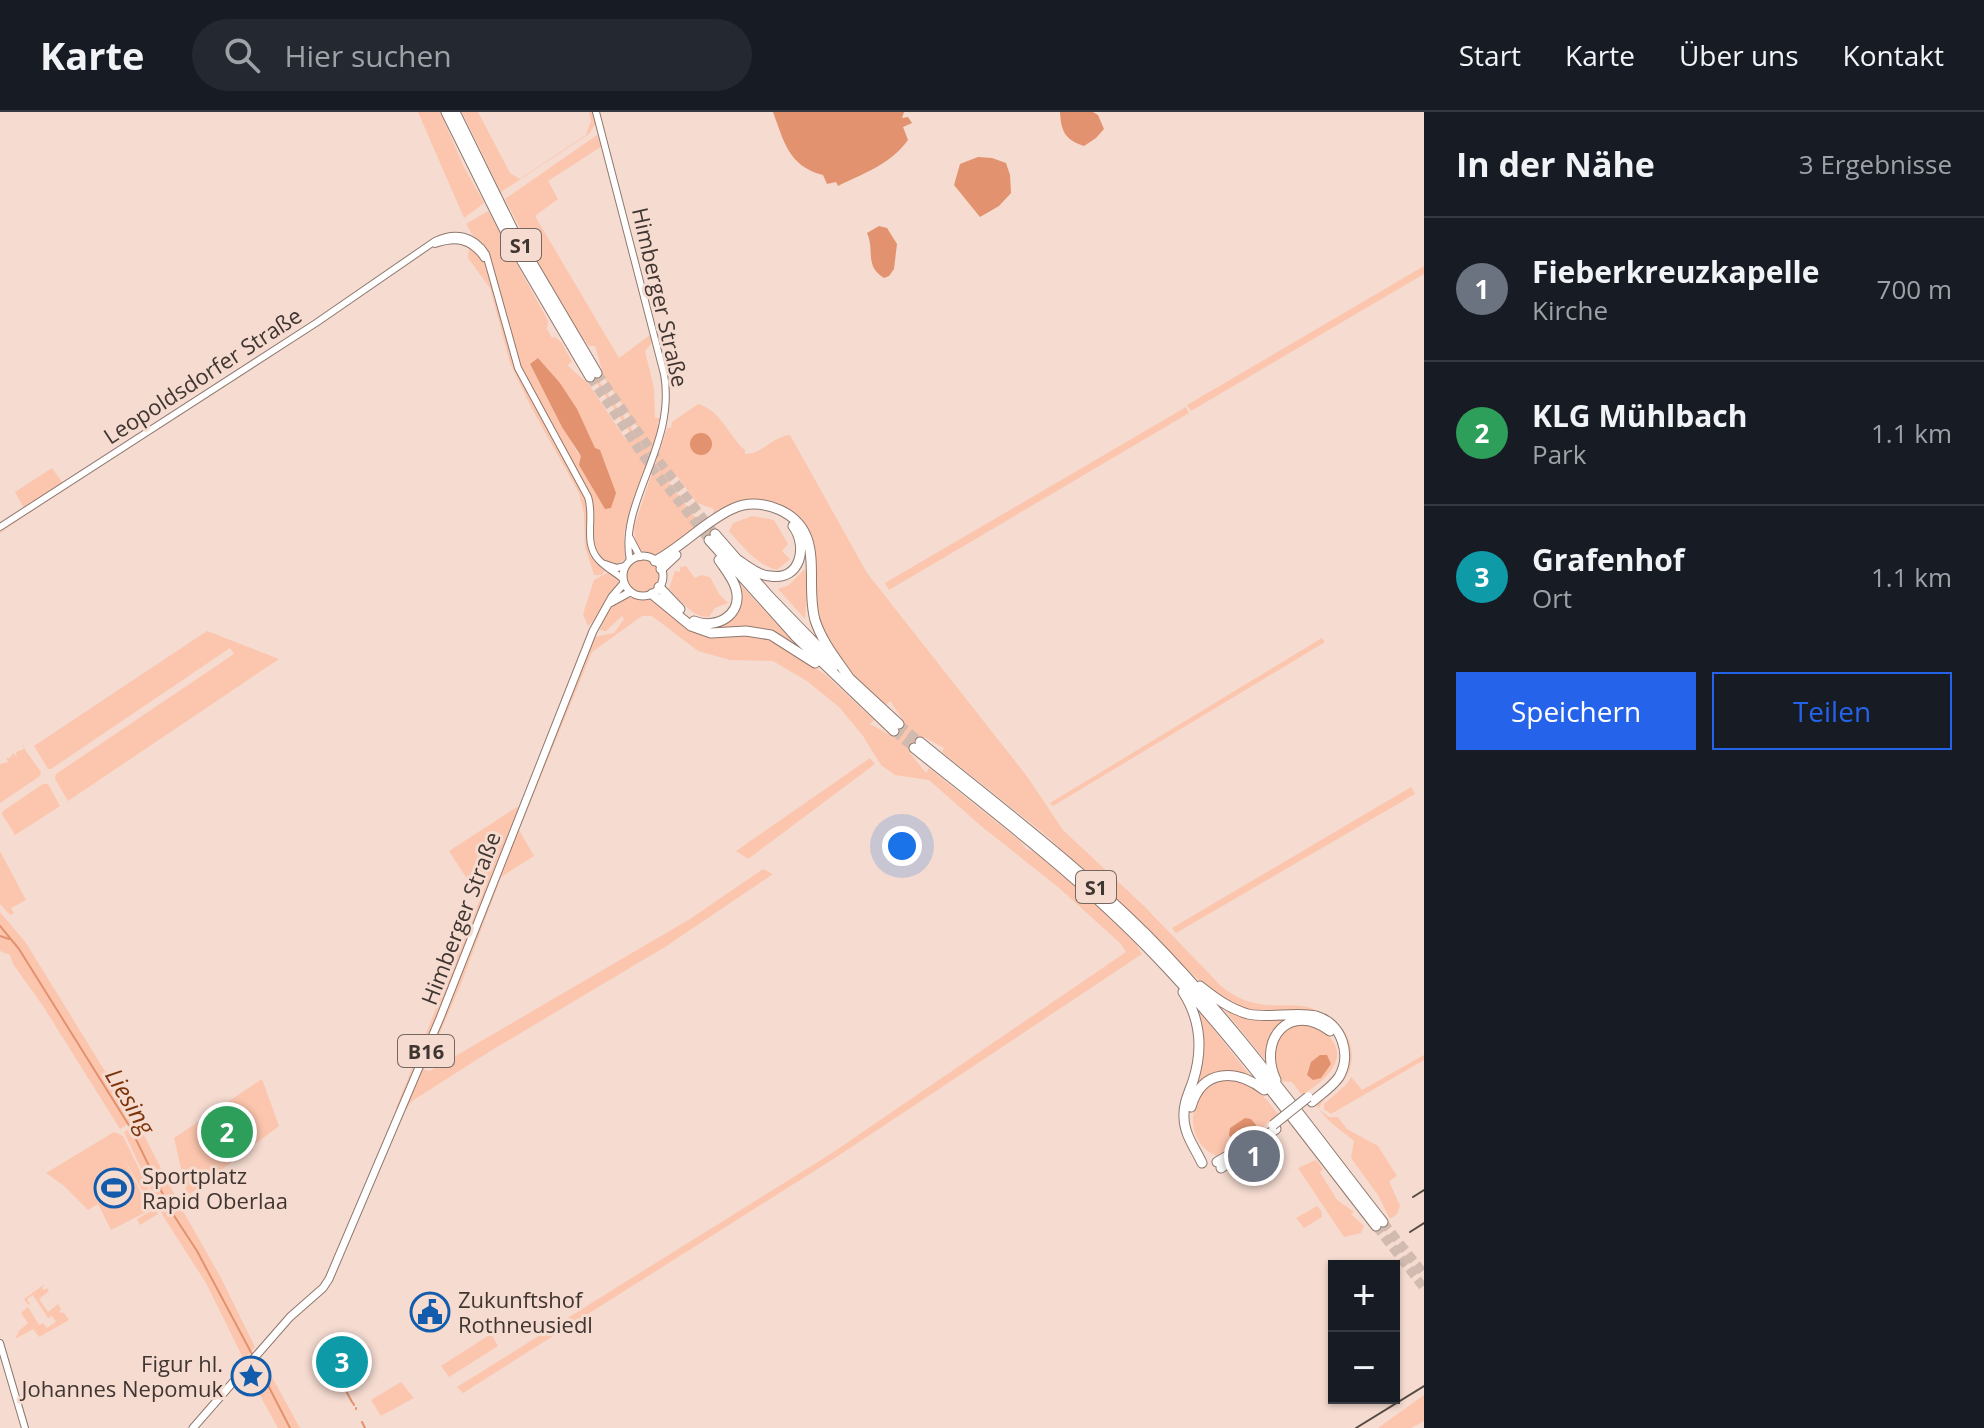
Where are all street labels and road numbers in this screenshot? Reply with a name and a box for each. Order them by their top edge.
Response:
street label: Himberger Straße [626,204,696,390]
road number: S1 [501,229,541,261]
street label: Leopoldsdorfer Straße [97,300,307,450]
street label: Himberger Straße [413,827,507,1009]
road number: S1 [1076,871,1116,903]
road number: B16 [398,1035,454,1067]

